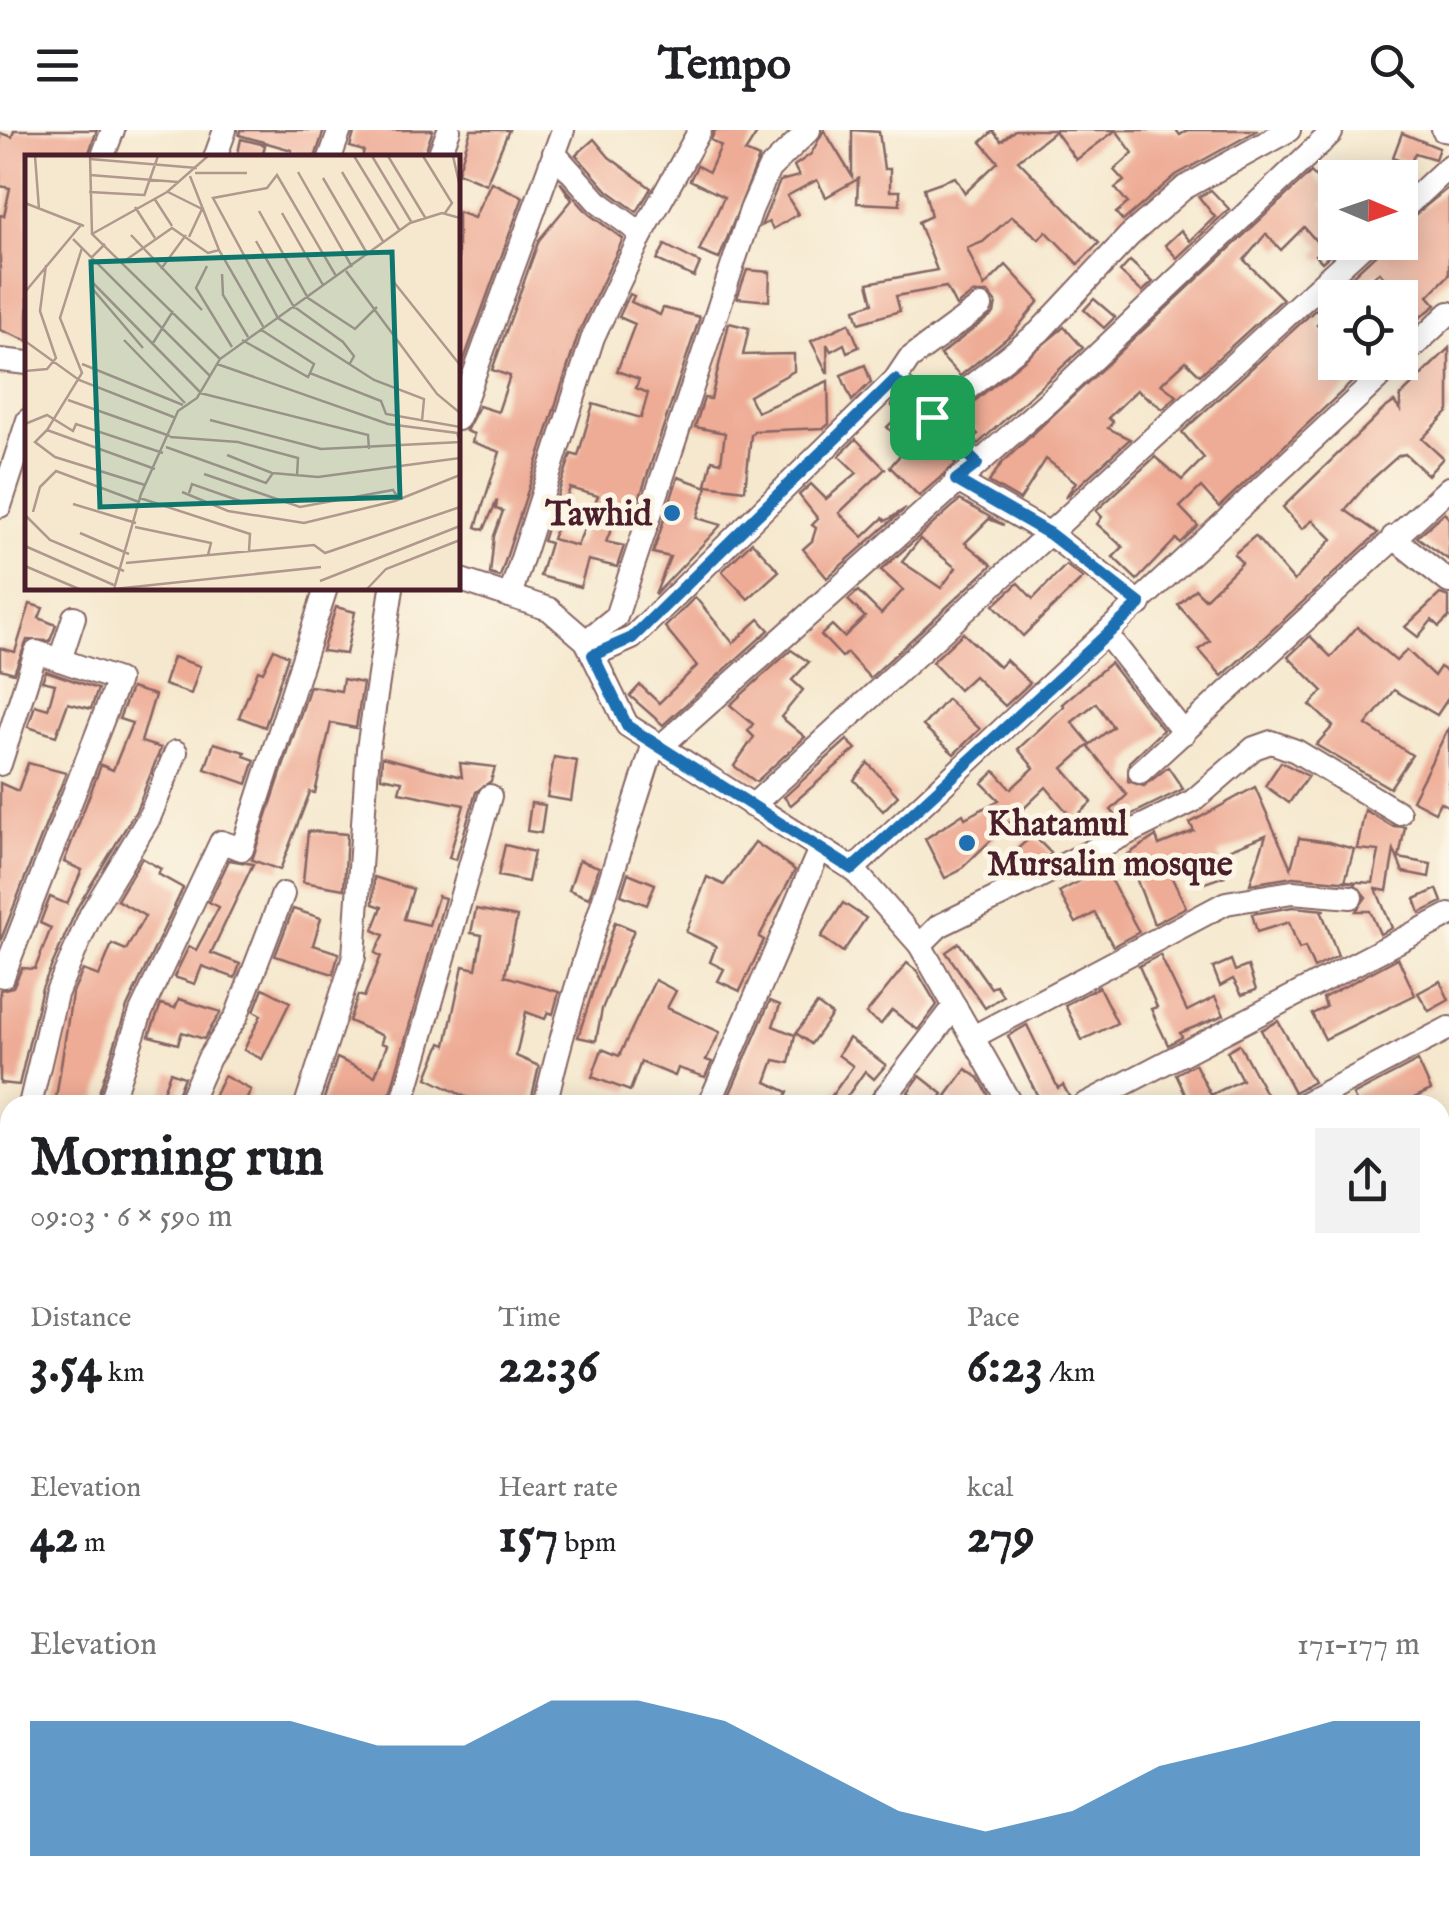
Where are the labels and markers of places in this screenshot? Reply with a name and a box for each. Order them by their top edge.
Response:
pin [890,375,975,460]
place label: Tawhid [544,493,653,538]
marker: Tawhid [661,502,683,524]
place label: Khatamul Mursalin mosque [987,803,1233,888]
marker: Khatamul Mursalin mosque [956,832,978,854]

